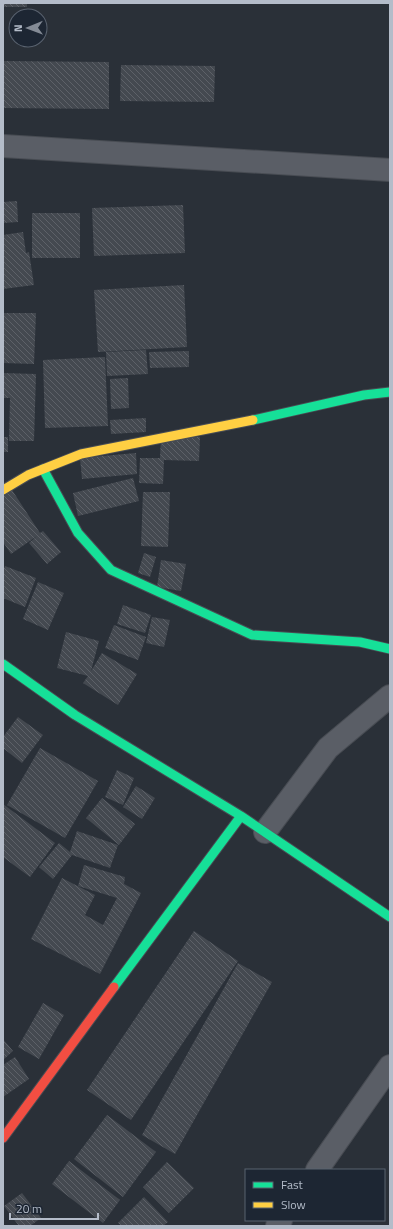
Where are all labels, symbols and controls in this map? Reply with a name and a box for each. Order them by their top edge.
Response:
north arrow [8,8,48,48]
text: N [10,24,26,32]
legend [245,1169,385,1221]
text: Fast [281,1175,304,1194]
scale bar [10,1195,98,1221]
text: Slow [281,1195,306,1214]
text: 20 m [16,1199,42,1218]

